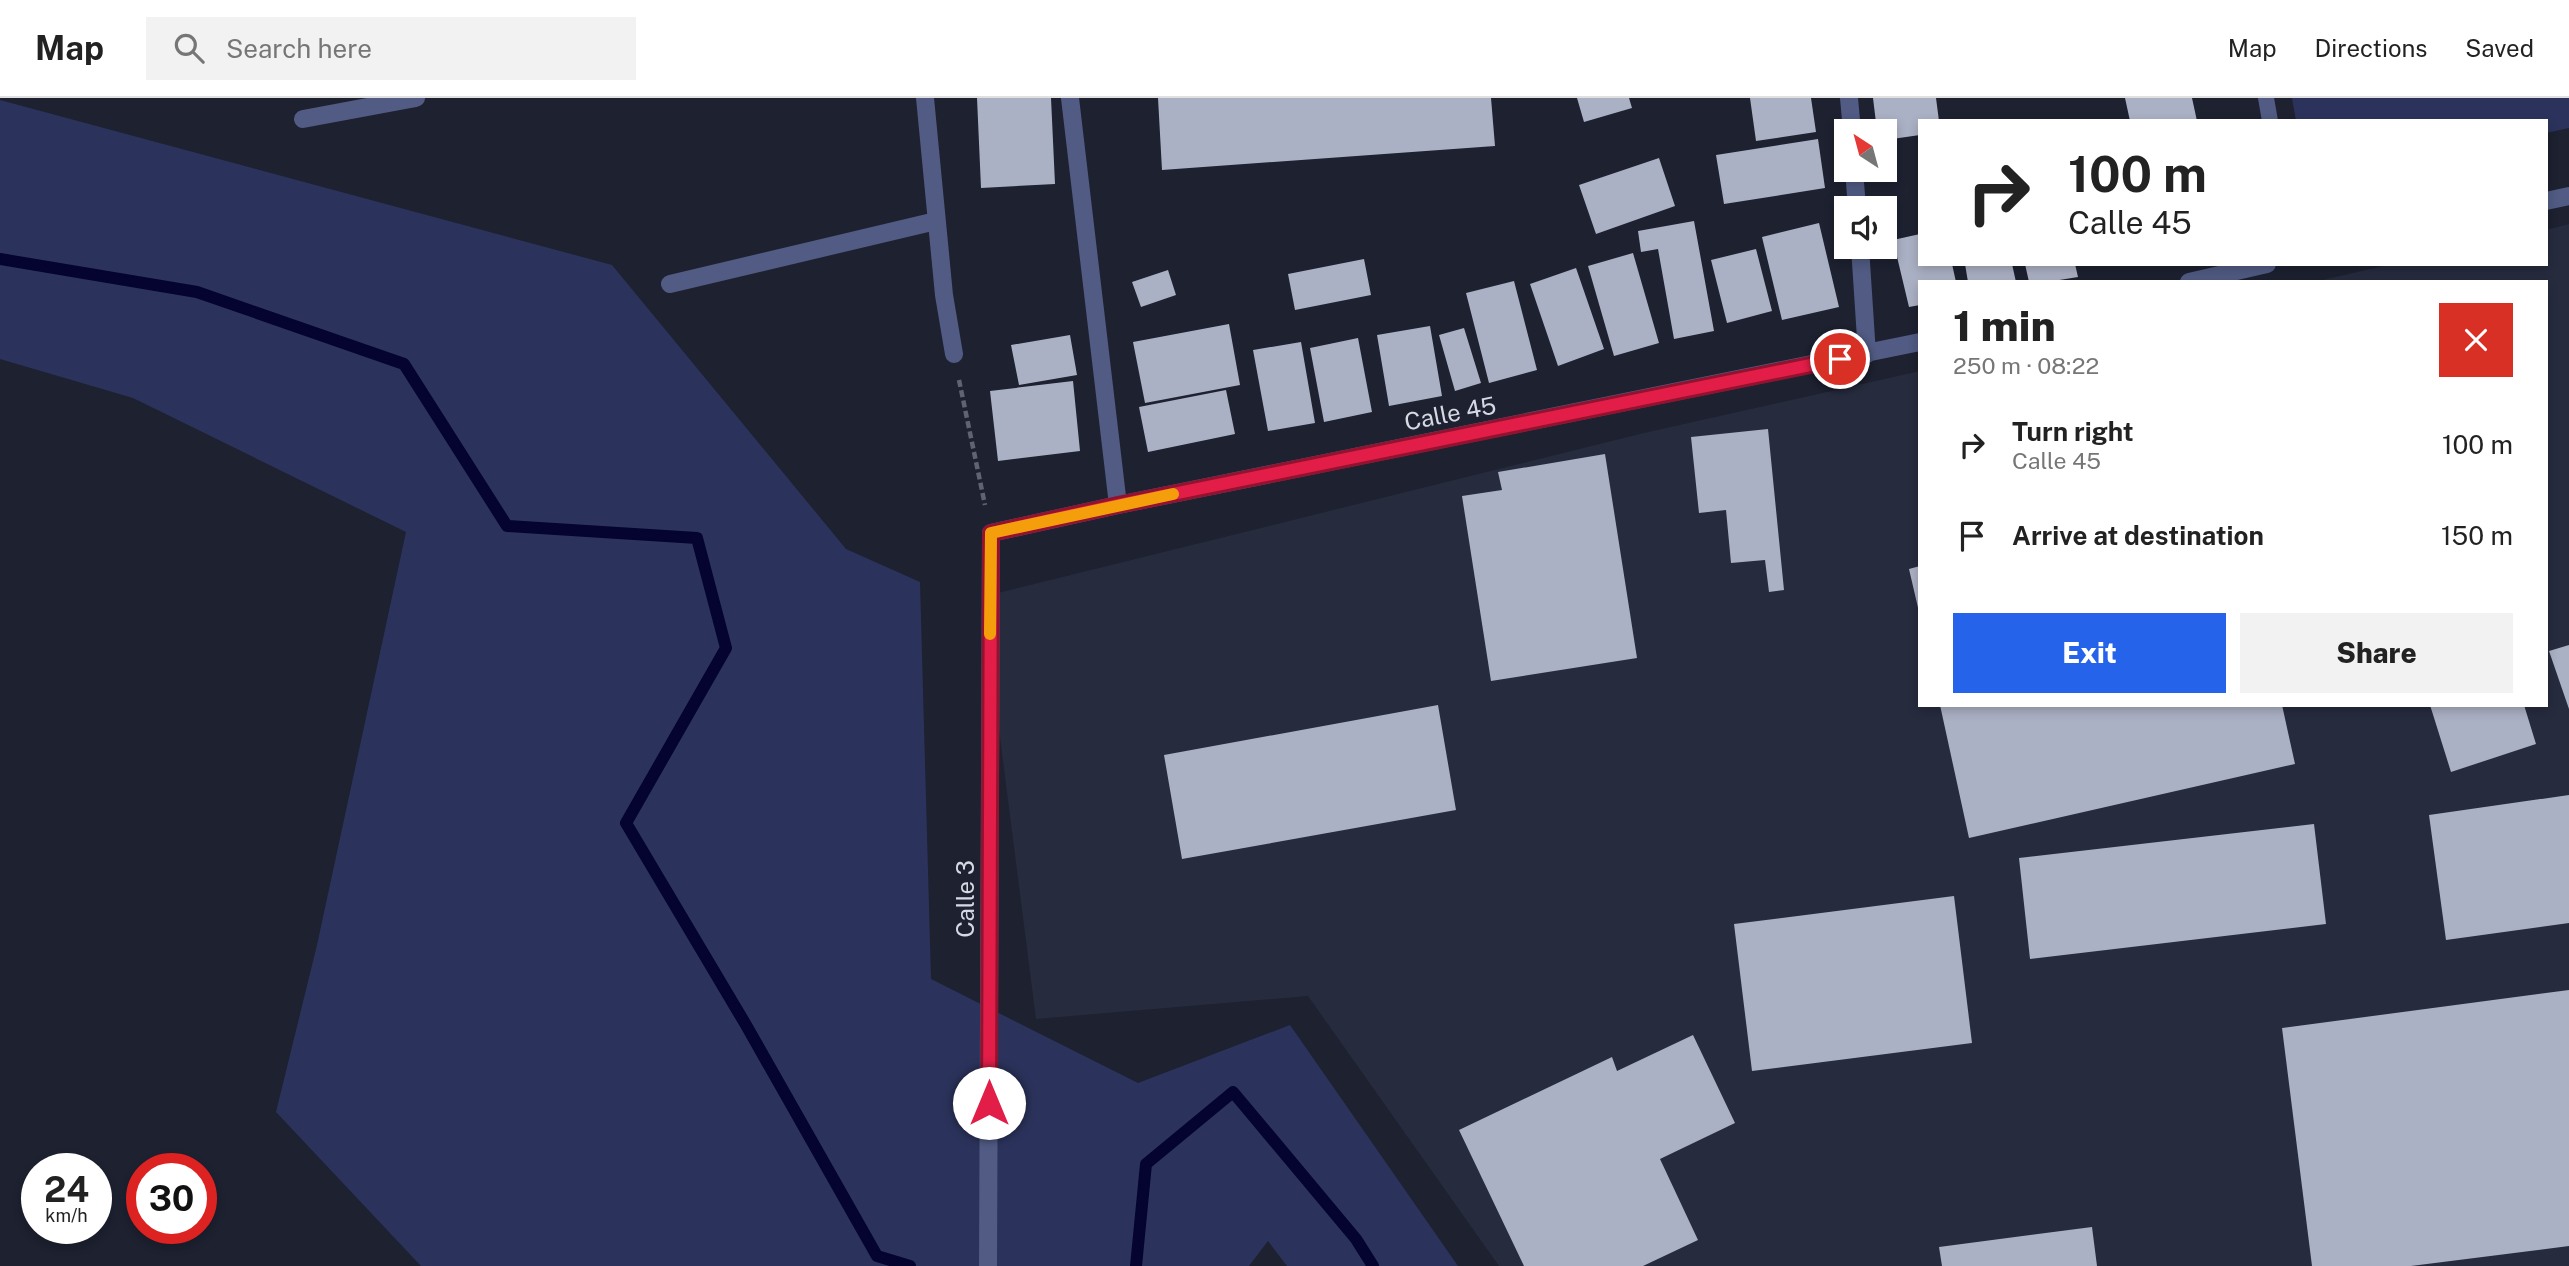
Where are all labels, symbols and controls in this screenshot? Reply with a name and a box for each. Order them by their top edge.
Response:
search box [146,17,636,80]
text: Map [35,29,104,67]
icon: search [170,29,208,67]
text: Search here [226,33,372,64]
text: Map [2228,34,2277,62]
text: Directions [2315,34,2427,62]
text: Saved [2465,34,2534,62]
north arrow [1834,119,1897,182]
map controls [1834,119,1897,259]
text: 100 m [2068,145,2207,203]
icon: right [1953,147,2044,238]
button: sound [1834,196,1897,259]
text: Calle 45 [2068,204,2192,241]
text: 1 min [1953,301,2056,350]
button: close [2439,303,2513,377]
pin [1810,329,1870,389]
icon: arrive [1821,340,1859,378]
text: 250 m · 08:22 [1953,352,2099,379]
street label: Calle 45 [1402,390,1498,436]
text: Turn right [2012,416,2134,447]
icon: right [1953,426,1991,464]
text: 100 m [2442,429,2513,460]
text: Calle 45 [2012,447,2101,474]
icon: arrive [1953,517,1991,555]
text: Arrive at destination [2012,520,2264,551]
text: 150 m [2441,520,2513,551]
button: Exit [1953,613,2226,693]
button: Share [2240,613,2513,693]
street label: Calle 3 [951,860,979,938]
position arrow [952,1066,1026,1140]
speed limit sign: 30 [126,1153,217,1244]
text: 24 [44,1169,89,1210]
text: km/h [45,1205,88,1226]

